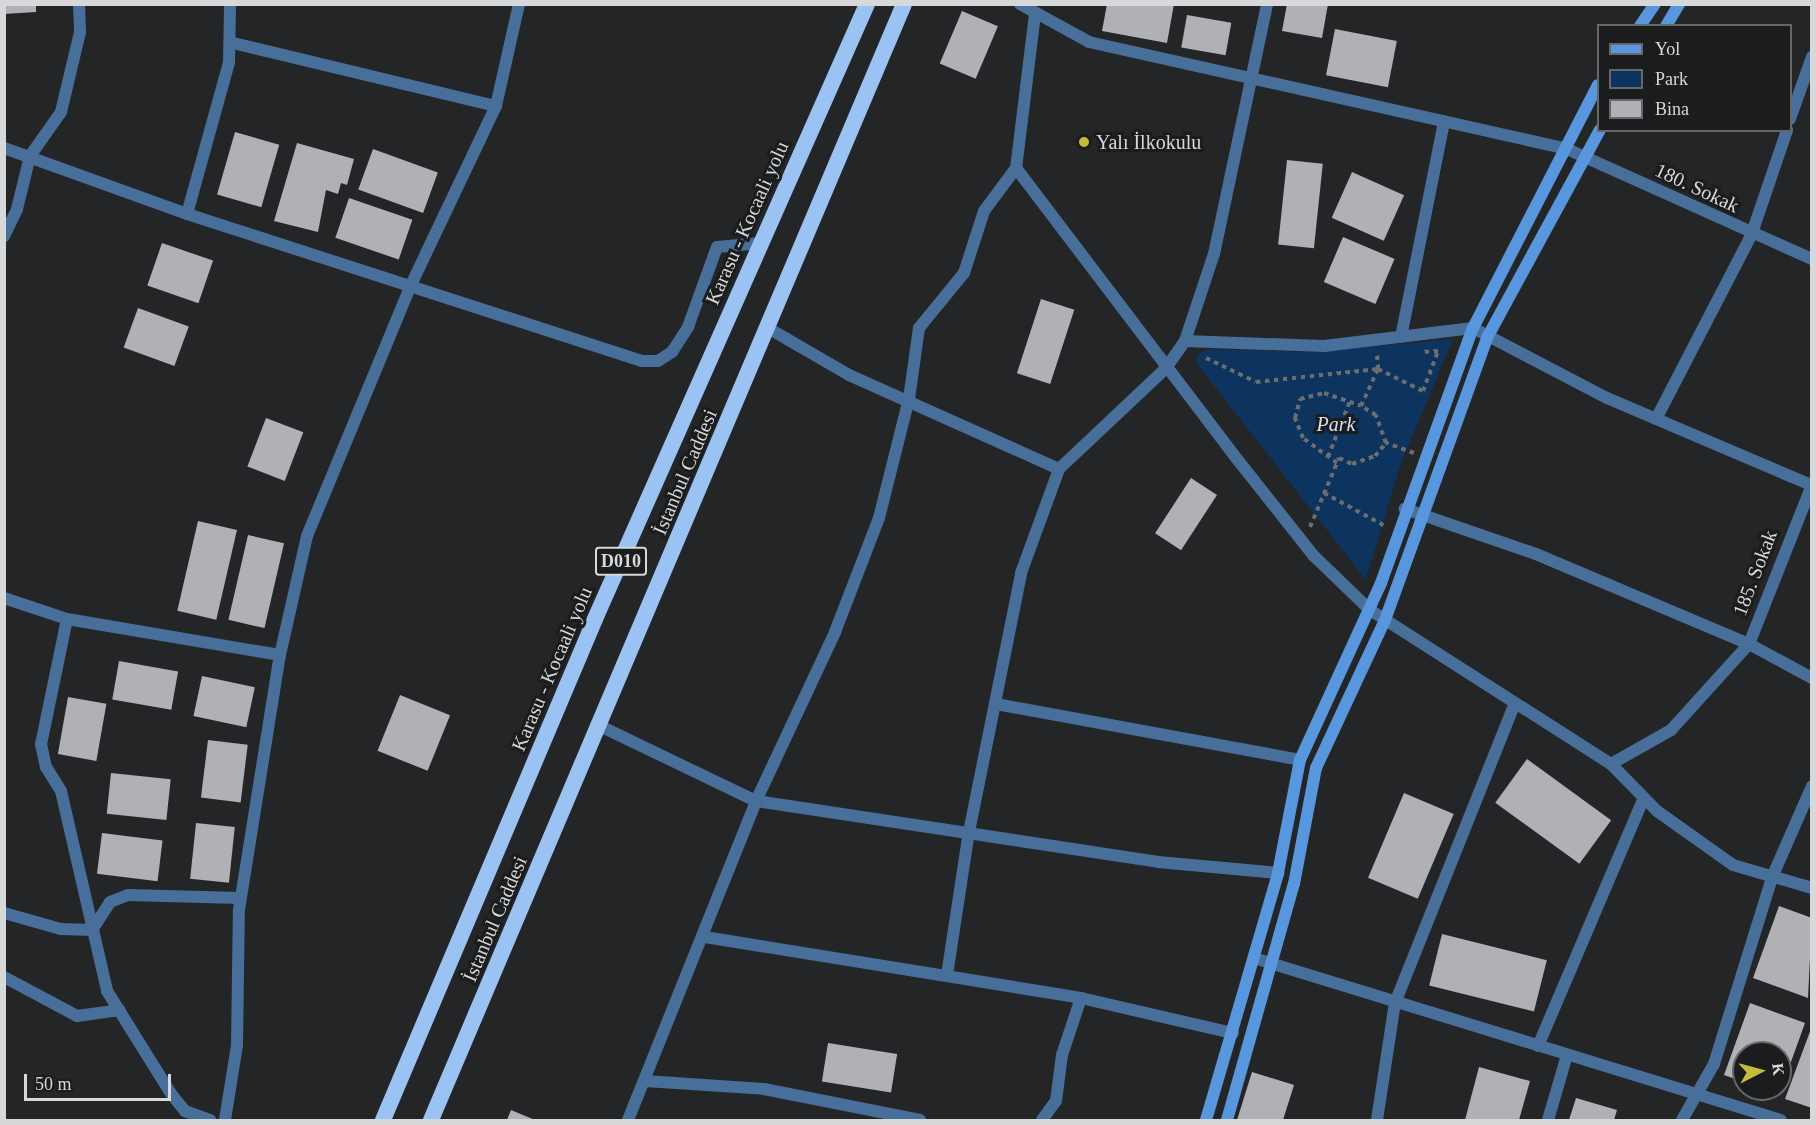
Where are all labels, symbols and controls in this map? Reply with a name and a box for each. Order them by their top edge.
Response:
legend [1597,24,1792,132]
text: Yol [1655,39,1680,59]
text: Park [1655,69,1688,89]
text: Bina [1655,99,1689,119]
place label: Yalı İlkokulu [1096,130,1201,154]
marker: Yalı İlkokulu [1077,135,1091,149]
street label: Karasu - Kocaali yolu [700,138,794,308]
street label: 180. Sokak [1651,158,1743,218]
street label: İstanbul Caddesi [648,406,722,538]
park label: Park [1317,412,1355,436]
street label: 185. Sokak [1728,527,1782,619]
road number: D010 [594,546,648,576]
street label: Karasu - Kocaali yolu [507,583,597,755]
street label: İstanbul Caddesi [458,853,532,985]
north arrow [1732,1041,1792,1101]
scale bar [27,1062,174,1100]
text: K [1769,1062,1788,1076]
text: 50 m [35,1074,72,1094]

